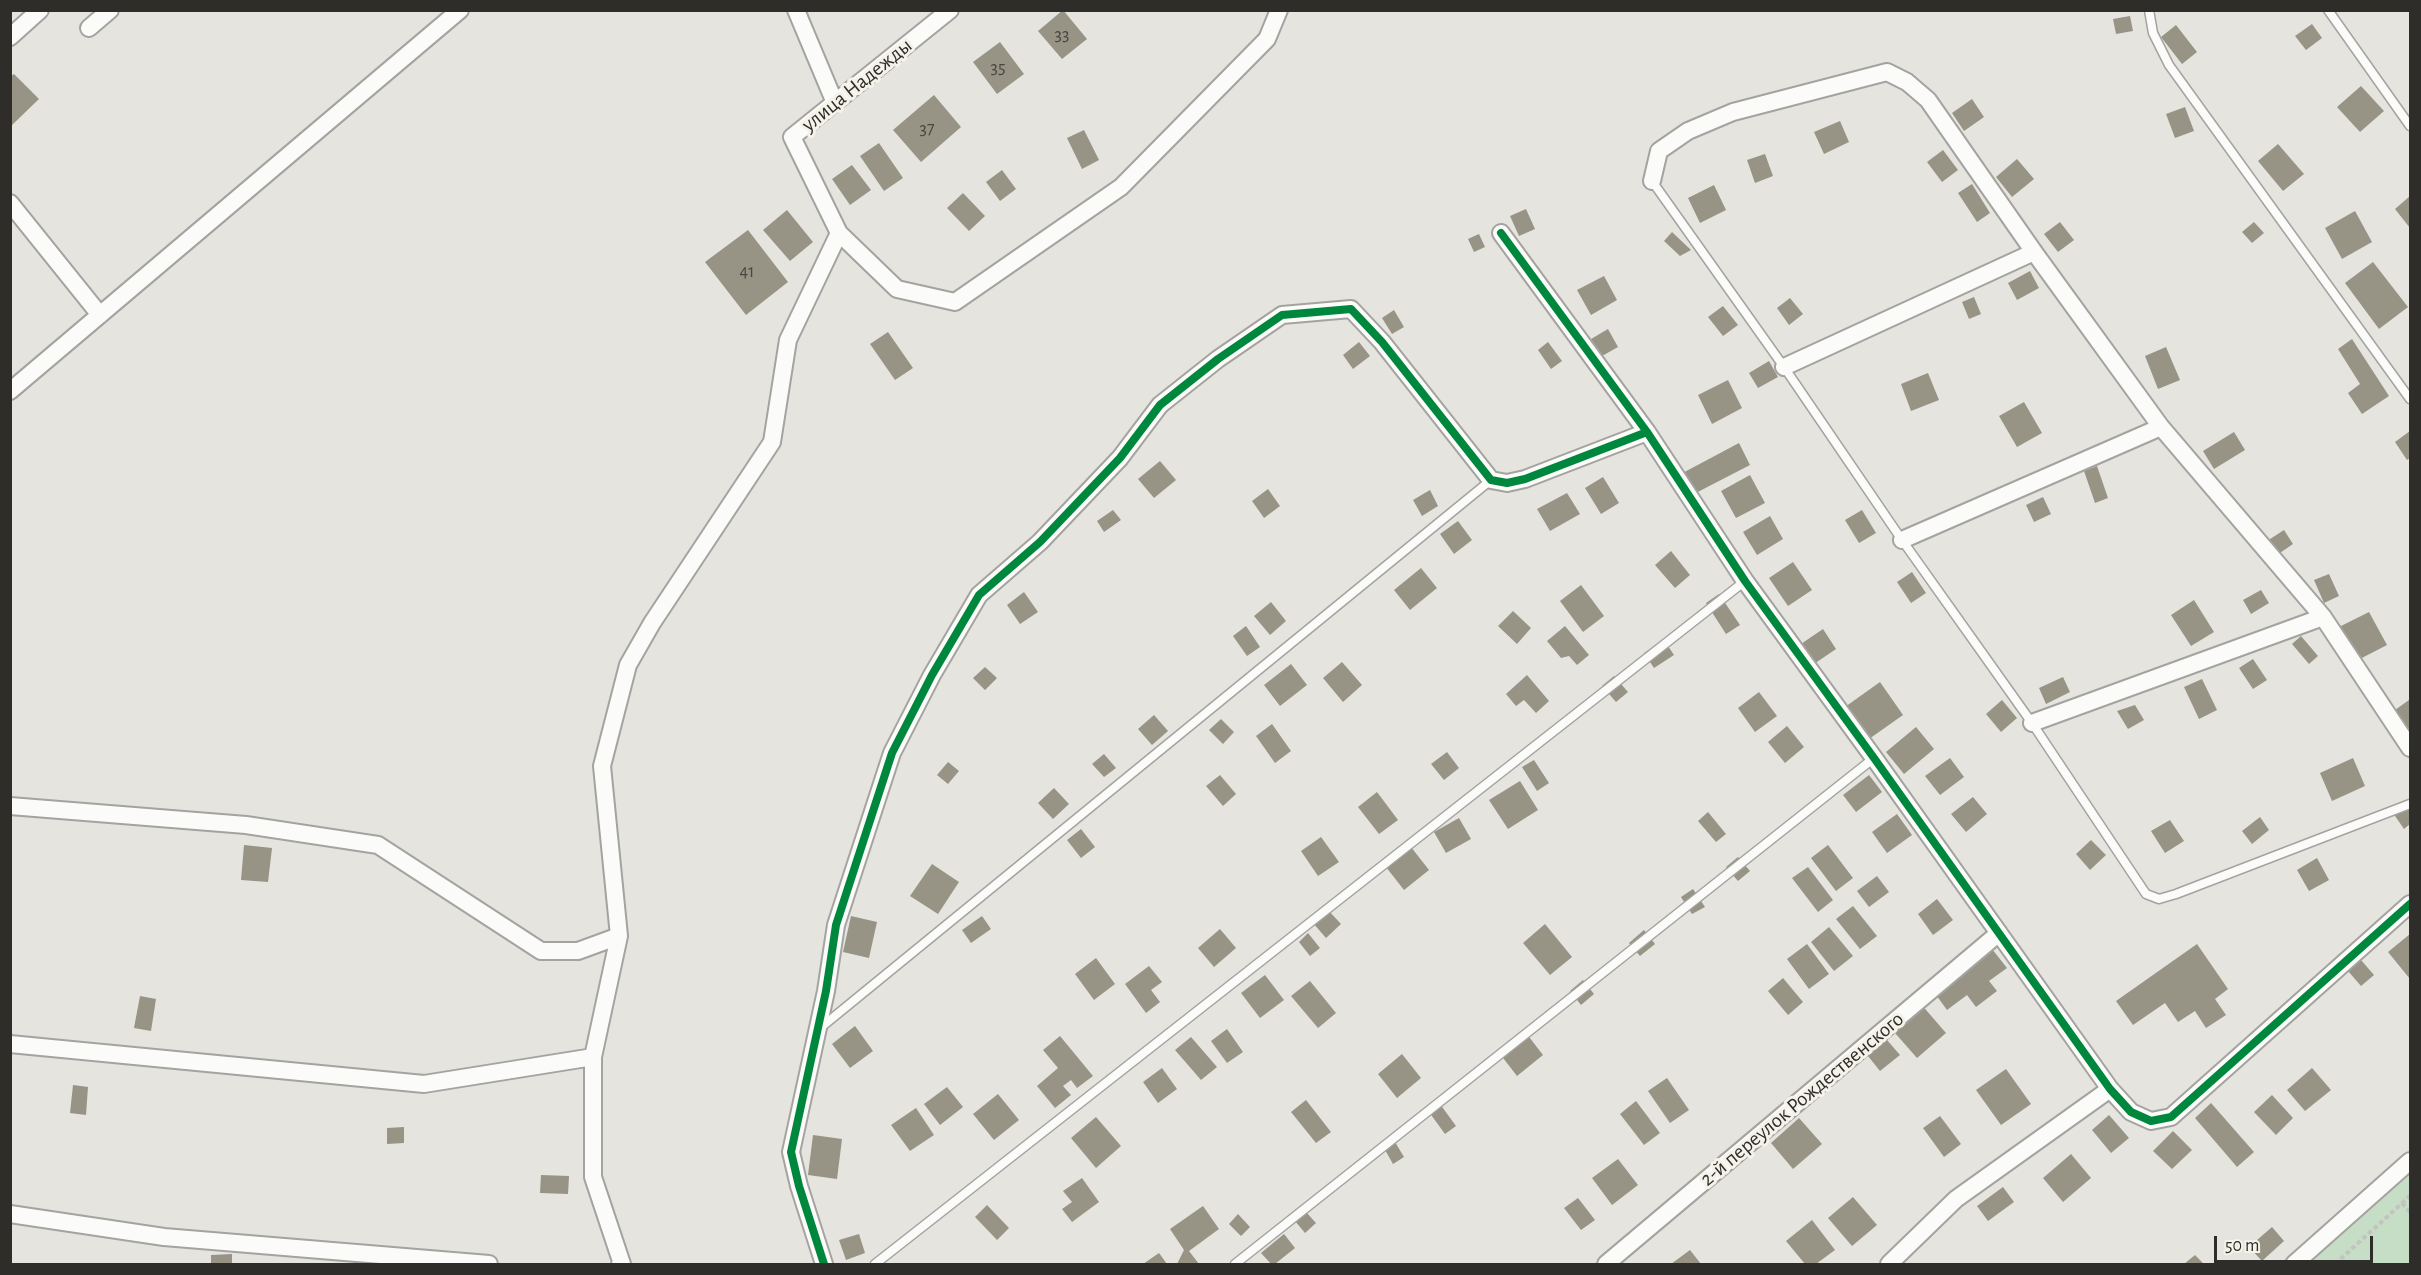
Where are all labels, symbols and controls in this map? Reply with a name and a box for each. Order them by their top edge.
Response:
house number: 33 [1055,24,1069,46]
street label: улица Надежды [797,33,917,137]
house number: 35 [991,57,1005,79]
house number: 37 [920,118,934,140]
house number: 41 [740,261,754,283]
street label: 2-й переулок Рождественского [1695,1006,1909,1192]
scale bar [2217,1224,2376,1262]
text: 50 m [2225,1237,2259,1255]

